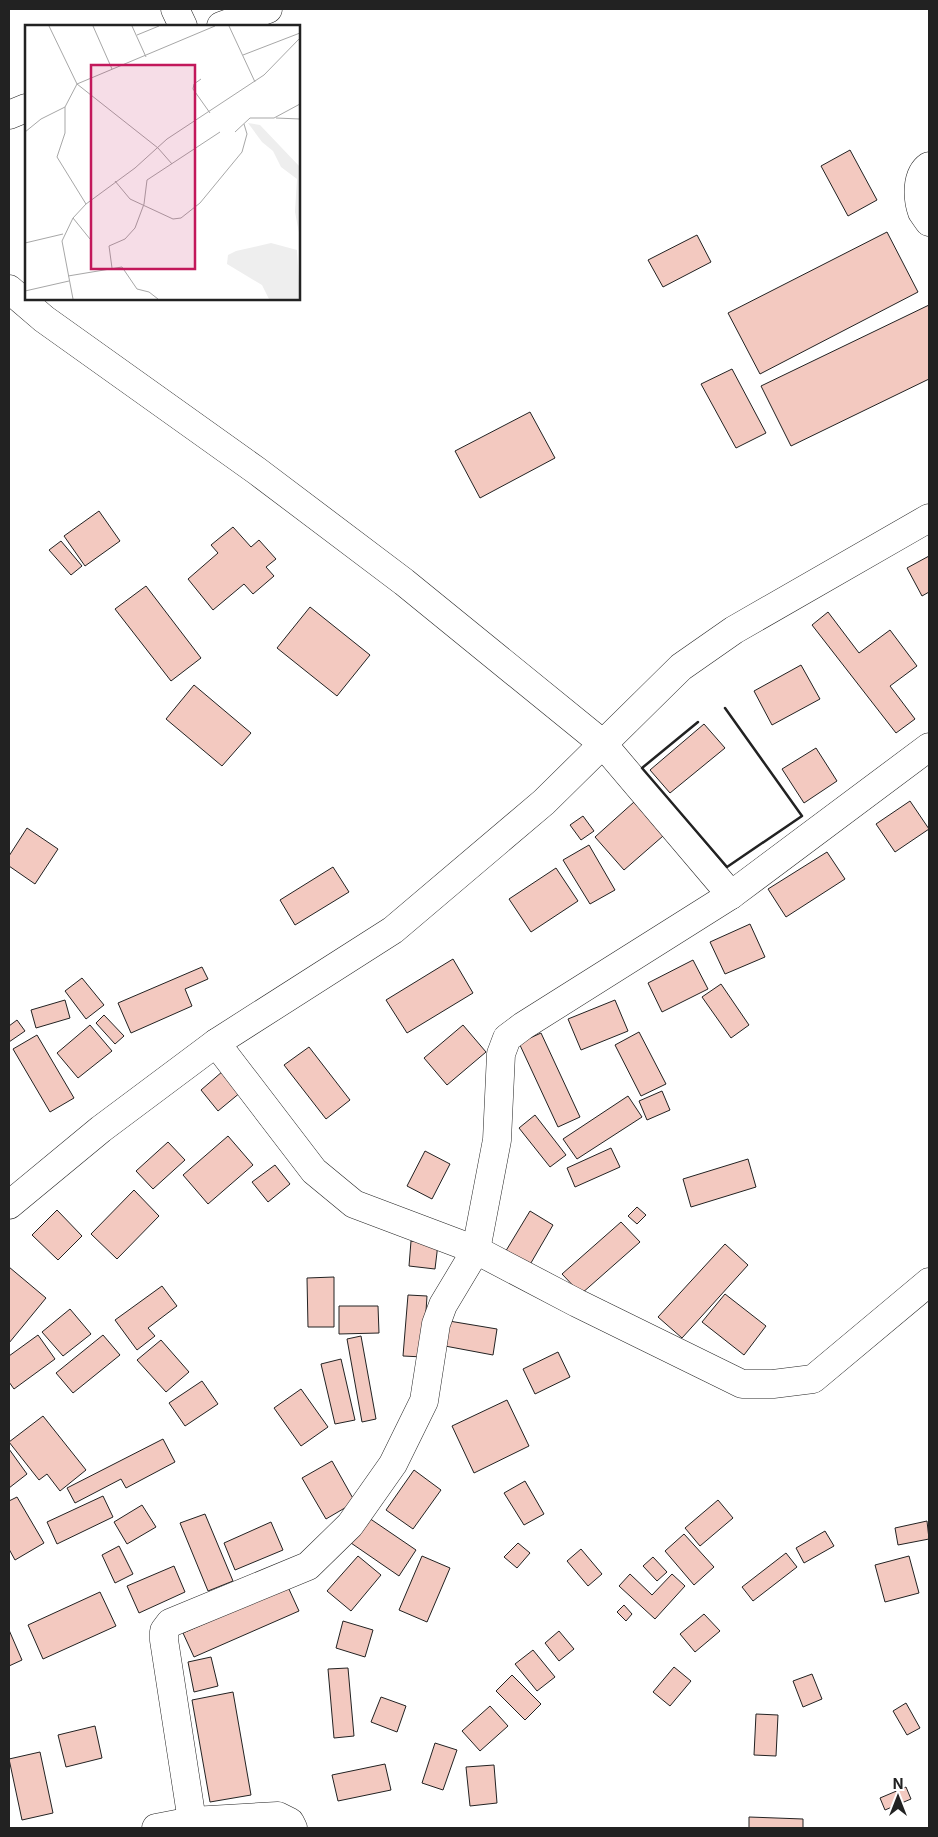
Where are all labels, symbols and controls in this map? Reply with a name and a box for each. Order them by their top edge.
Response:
inset map [25,25,300,300]
north arrow [873,1772,923,1822]
text: N [893,1775,903,1792]

